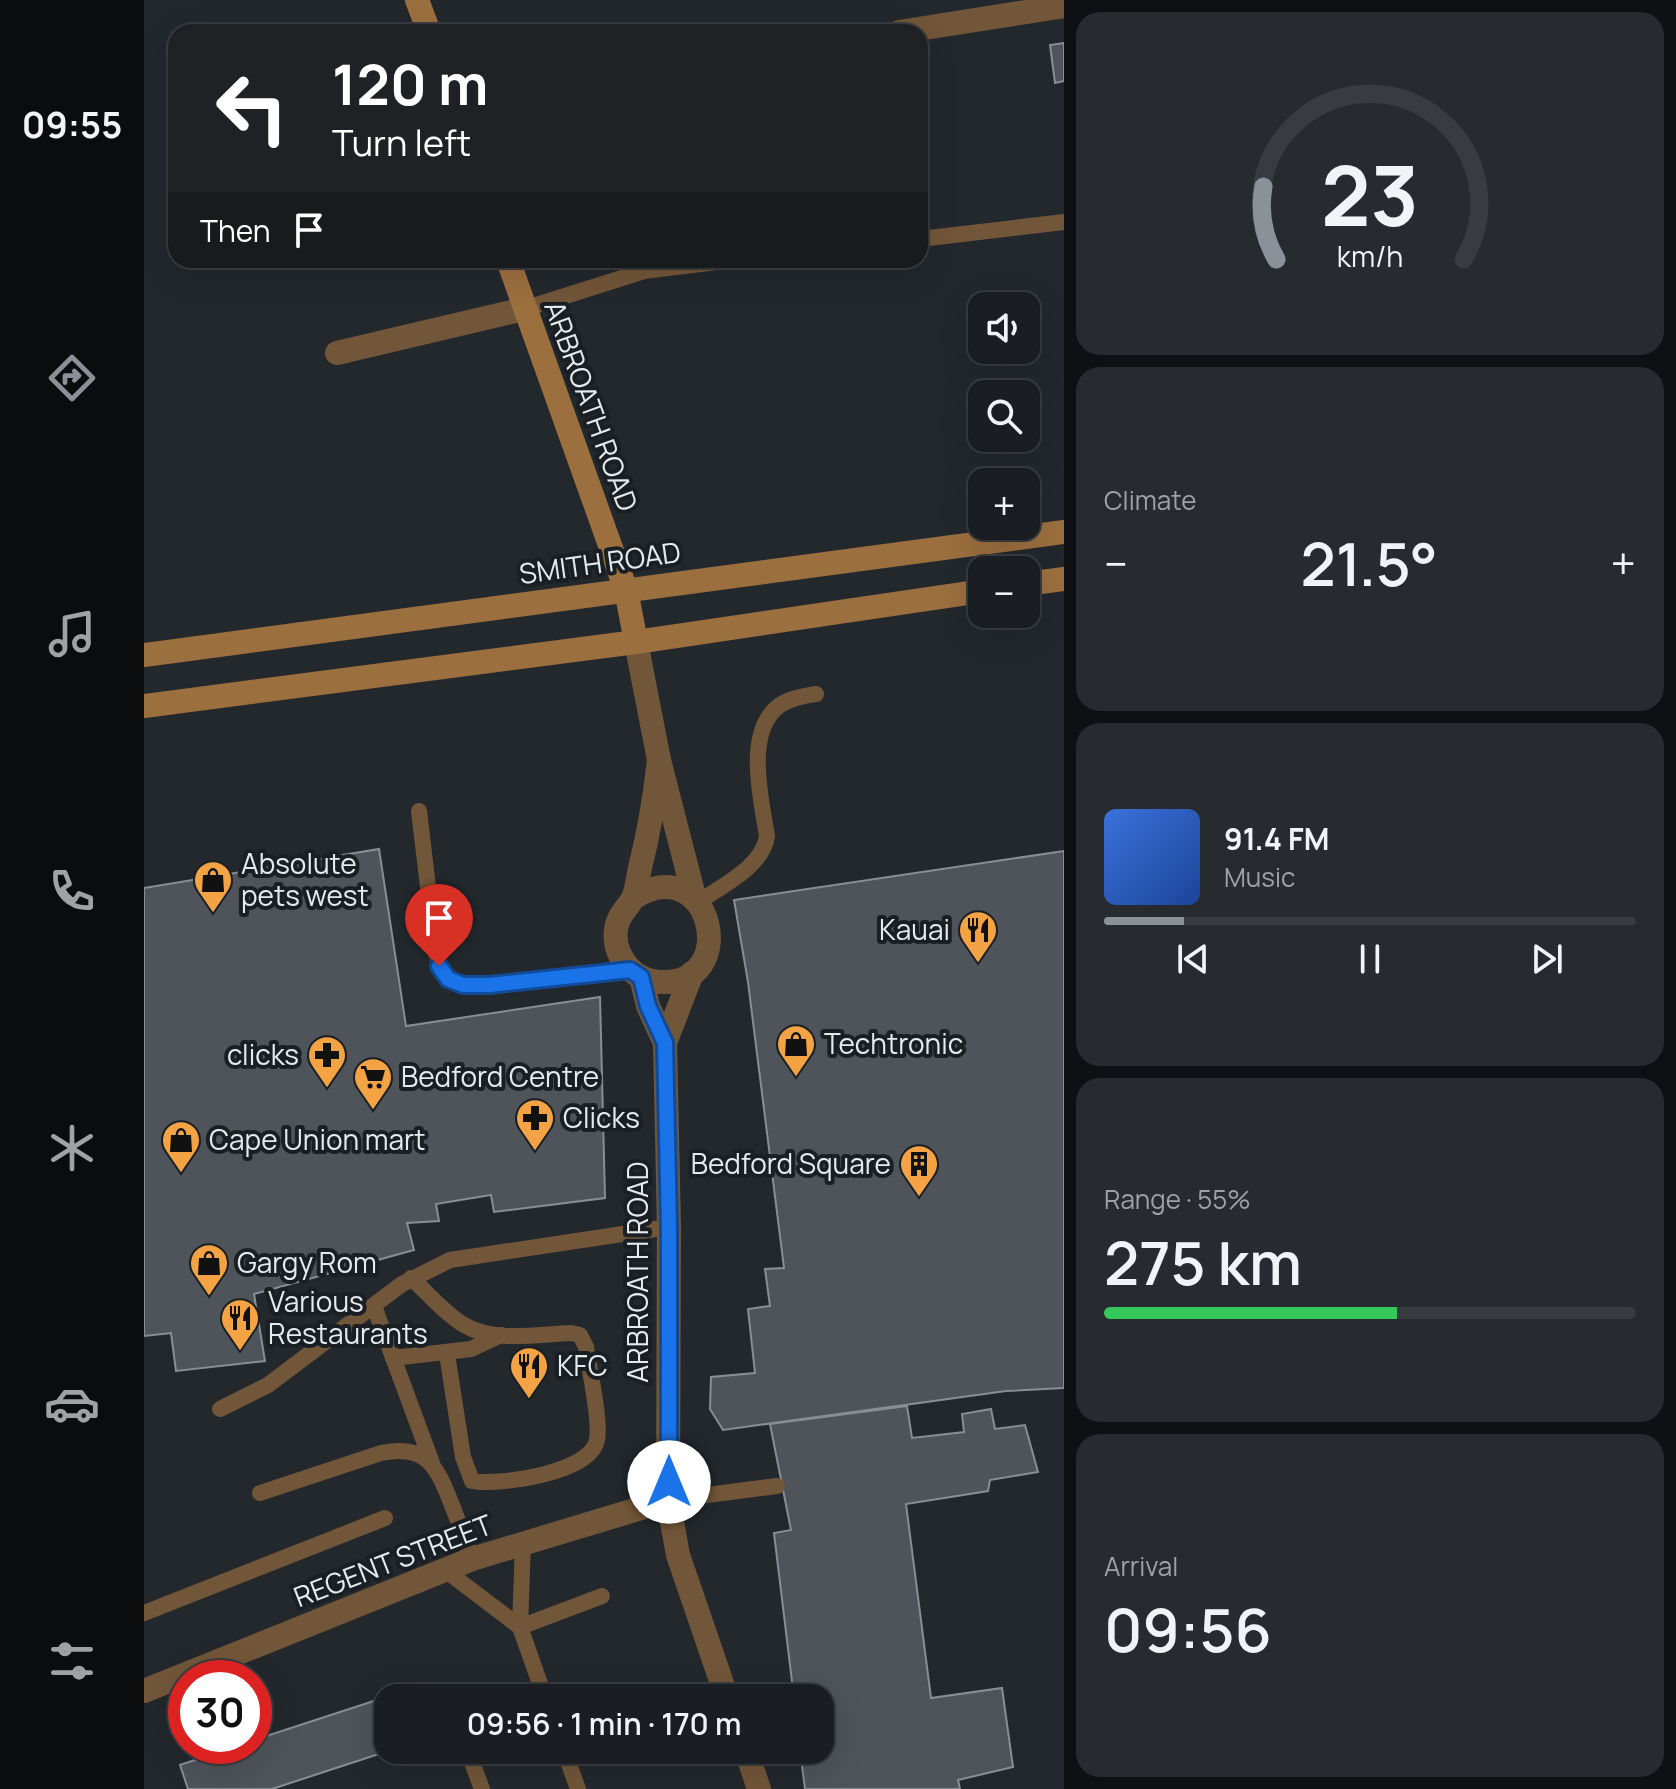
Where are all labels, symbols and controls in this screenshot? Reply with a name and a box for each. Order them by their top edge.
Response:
text: 120 m [332,45,488,122]
icon: left [200,56,304,160]
text: 09:55 [22,100,122,149]
text: Turn left [332,118,471,167]
text: 23 [1321,136,1419,250]
icon: arrive [287,208,331,252]
text: Then [200,210,271,251]
text: km/h [1337,237,1403,276]
map controls [968,292,1040,628]
button: sound [968,292,1040,364]
street label: ARBROATH ROAD [536,295,648,516]
icon: directions [44,350,100,406]
button: search [968,380,1040,452]
button: + [968,468,1040,540]
text: Climate [1104,482,1196,518]
text: 21.5° [1301,522,1438,604]
street label: SMITH ROAD [517,532,683,592]
text: − [1104,533,1128,593]
text: + [1611,533,1636,593]
button: − [968,556,1040,628]
icon: music [44,606,100,662]
text: 91.4 FM [1224,818,1329,859]
place label: Absolute pets west [241,844,369,914]
shop icon: Absolute pets west [192,859,234,914]
text: Music [1224,859,1295,895]
icon: phone [44,863,100,919]
pin [405,884,473,966]
icon: arrive [417,896,461,940]
restaurant icon: Kauai [957,909,999,964]
place label: Kauai [879,910,950,948]
icon: previous [1171,937,1215,981]
icon: pause [1348,937,1392,981]
icon: next [1525,937,1569,981]
shop icon: Techtronic [775,1023,817,1078]
place label: Techtronic [824,1024,963,1062]
pharmacy icon: clicks [306,1034,348,1089]
place label: clicks [227,1035,299,1073]
supermarket icon: Bedford Centre [352,1056,394,1111]
place label: Bedford Centre [401,1057,599,1095]
pharmacy icon: Clicks [514,1097,556,1152]
place label: Clicks [563,1098,640,1136]
shop icon: Cape Union mart [160,1119,202,1174]
icon: climate [44,1120,100,1176]
place label: Cape Union mart [209,1120,425,1158]
building icon: Bedford Square [898,1143,940,1198]
place label: Bedford Square [691,1144,891,1182]
street label: ARBROATH ROAD [618,1161,656,1383]
text: Range · 55% [1104,1181,1251,1217]
text: 275 km [1104,1221,1302,1303]
shop icon: Gargy Rom [188,1242,230,1297]
place label: Gargy Rom [237,1243,377,1281]
place label: Various Restaurants [268,1282,428,1352]
restaurant icon: Various Restaurants [219,1297,261,1352]
restaurant icon: KFC [508,1345,550,1400]
place label: KFC [557,1346,608,1384]
icon: car [44,1376,100,1432]
position arrow [627,1440,711,1524]
street label: REGENT STREET [288,1505,497,1615]
text: Arrival [1104,1548,1178,1584]
text: 09:56 [1104,1588,1272,1670]
icon: filters [44,1633,100,1689]
speed limit sign: 30 [168,1660,272,1764]
text: 09:56 · 1 min · 170 m [467,1703,741,1744]

